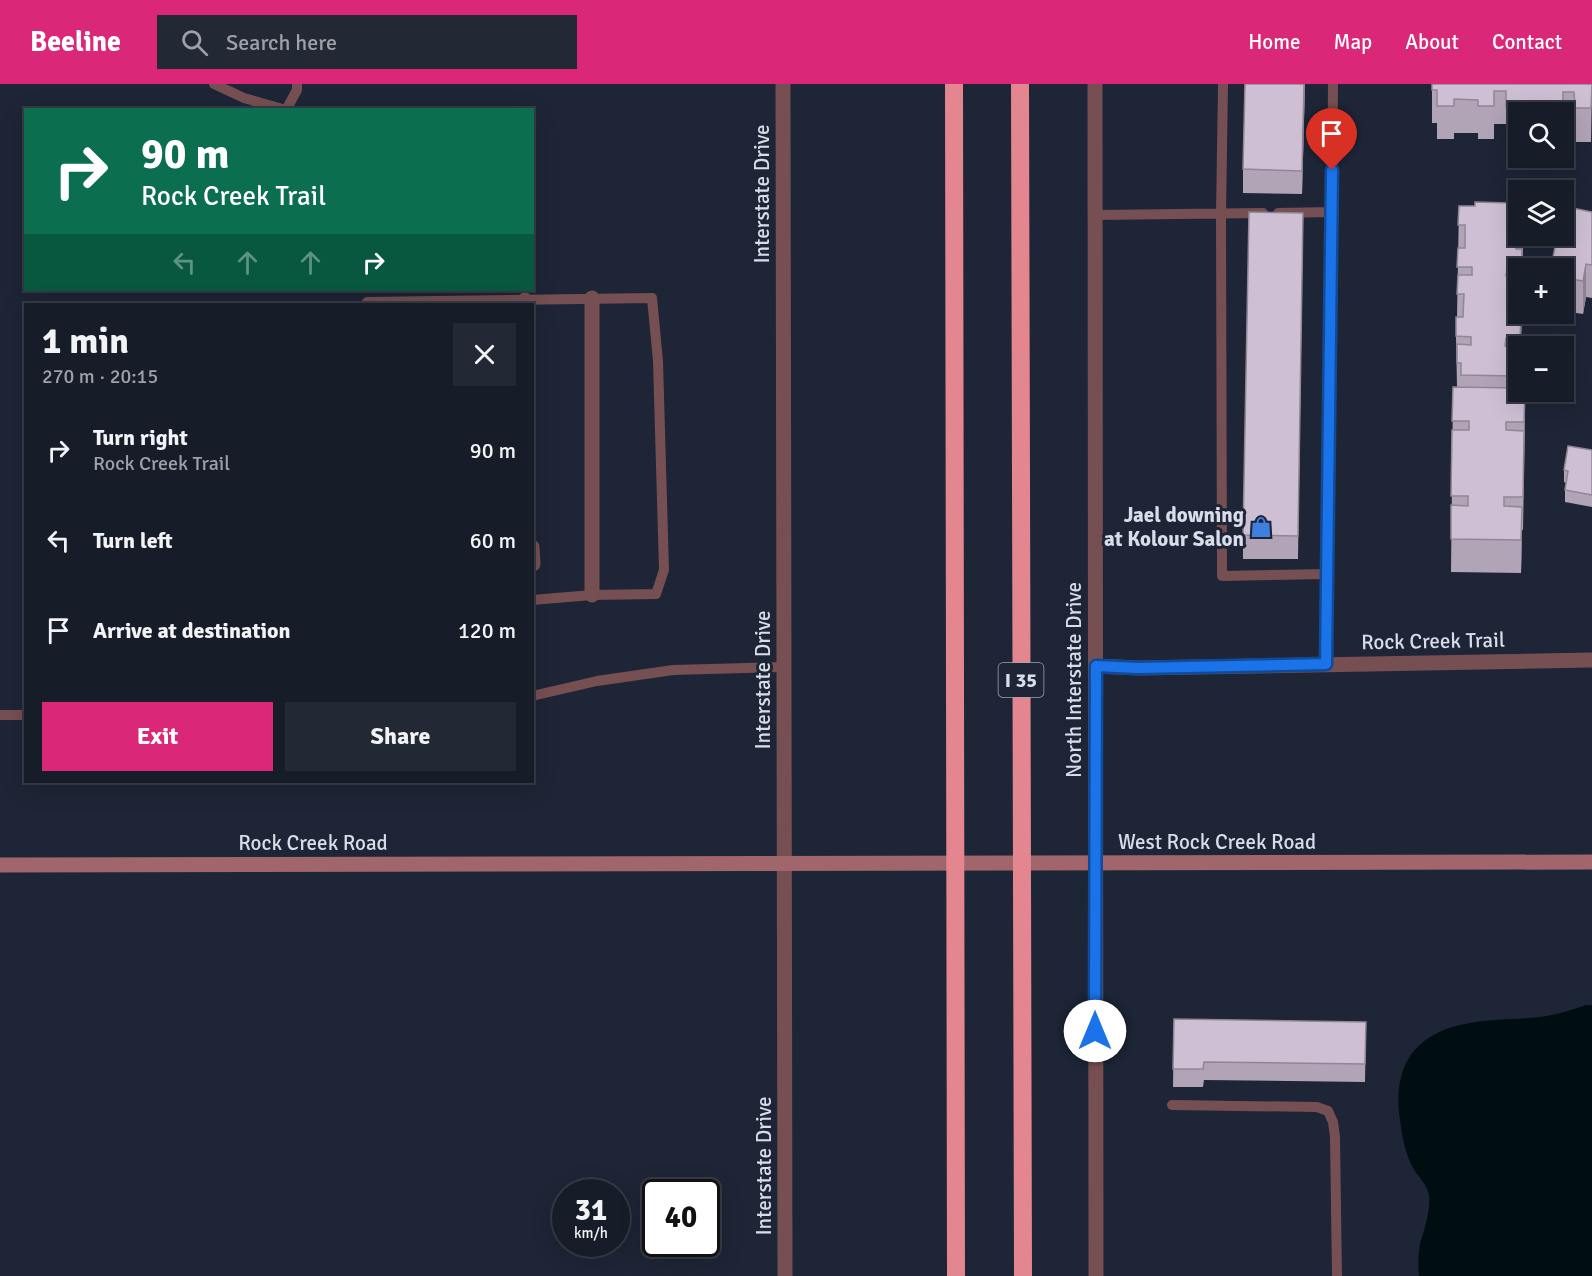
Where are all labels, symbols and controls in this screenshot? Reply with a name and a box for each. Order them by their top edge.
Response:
search box [157,15,577,69]
text: Beeline [30,25,121,59]
icon: search [178,26,211,59]
text: Search here [226,29,337,56]
text: Home [1248,29,1301,55]
text: Map [1334,29,1372,55]
text: About [1405,29,1459,55]
text: Contact [1492,29,1562,55]
map controls [1508,102,1574,402]
button: search [1508,102,1574,168]
pin [1306,108,1357,170]
icon: arrive [1315,117,1348,150]
street label: Interstate Drive [749,124,775,264]
text: 90 m [141,129,230,180]
icon: right [42,132,120,210]
text: Rock Creek Trail [141,180,326,213]
button: layers [1508,180,1574,246]
icon: left [168,246,201,279]
icon: ahead [231,246,264,279]
icon: ahead [294,246,327,279]
icon: right [357,246,390,279]
button: + [1508,258,1574,324]
text: 1 min [42,319,129,364]
button: close [453,323,516,386]
button: − [1508,336,1574,402]
text: 270 m · 20:15 [42,364,158,389]
text: Turn right [93,424,188,451]
icon: right [42,434,75,467]
text: 90 m [470,437,516,464]
text: Rock Creek Trail [93,451,230,476]
place label: Jael downing at Kolour Salon [1104,502,1244,552]
shop icon: Jael downing at Kolour Salon [1249,515,1273,539]
icon: left [42,524,75,557]
text: Turn left [93,527,173,554]
text: 60 m [470,527,516,554]
street label: North Interstate Drive [1061,582,1087,778]
street label: Interstate Drive [750,610,776,750]
icon: arrive [42,614,75,647]
text: Arrive at destination [93,617,290,644]
text: 120 m [458,617,516,644]
street label: Rock Creek Trail [1361,627,1505,655]
road number: I 35 [998,663,1044,697]
button: Exit [42,702,273,771]
button: Share [285,702,516,771]
street label: West Rock Creek Road [1118,829,1316,855]
street label: Rock Creek Road [238,830,388,856]
position arrow [1063,999,1127,1063]
street label: Interstate Drive [751,1096,777,1236]
speed limit sign: 40 [642,1179,720,1257]
text: 31 [575,1192,607,1229]
text: km/h [574,1224,608,1242]

